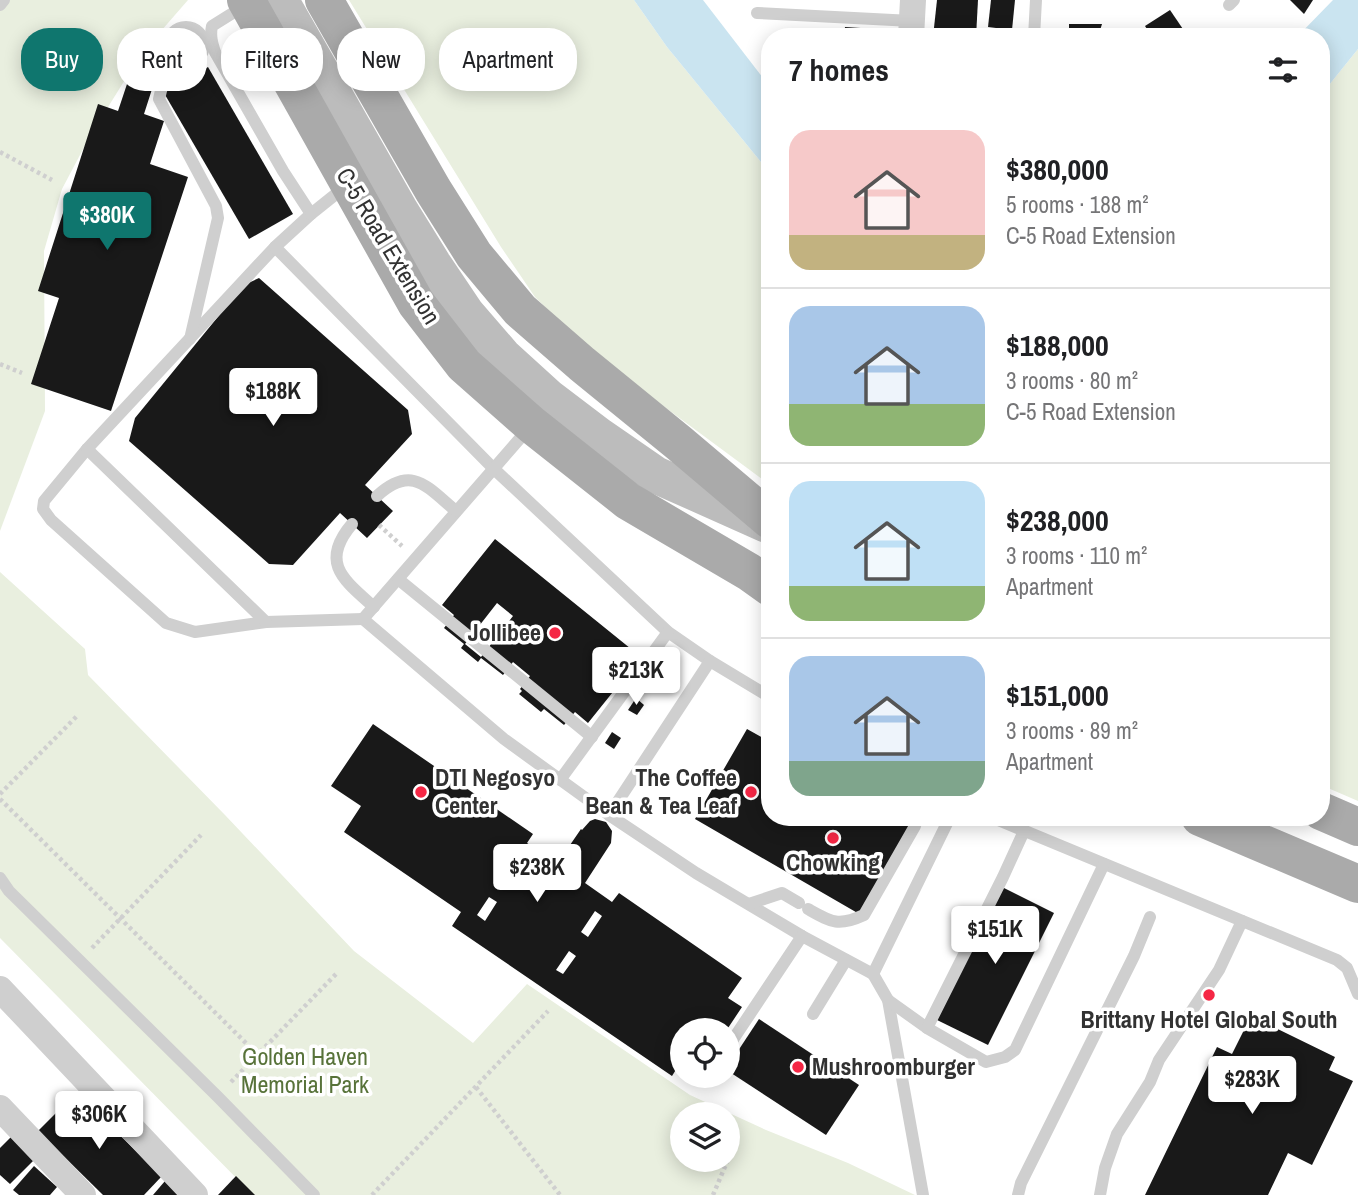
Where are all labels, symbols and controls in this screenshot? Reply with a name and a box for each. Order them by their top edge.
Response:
chip: Buy [21,28,103,91]
chip: Rent [117,28,207,91]
chip: Filters [221,28,323,91]
chip: New [337,28,425,91]
chip: Apartment [439,28,577,91]
text: 7 homes [789,50,889,90]
icon: filters [1264,51,1302,89]
text: $380,000 [1006,149,1109,189]
icon: home [845,158,929,242]
street label: C-5 Road Extension [330,161,448,330]
text: 5 rooms · 188 m² [1006,189,1149,220]
pin: $380K [58,192,156,252]
text: $380K [79,199,135,230]
text: C-5 Road Extension [1006,220,1176,251]
text: $188,000 [1006,325,1109,365]
icon: home [845,334,929,418]
text: 3 rooms · 80 m² [1006,365,1138,396]
pin: $188K [224,368,322,428]
text: $188K [245,375,301,406]
text: C-5 Road Extension [1006,396,1176,427]
text: $238,000 [1006,500,1109,540]
icon: home [845,509,929,593]
text: 3 rooms · 110 m² [1006,540,1147,571]
text: Apartment [1006,571,1093,602]
place label: Jollibee [468,616,541,648]
marker: Jollibee [547,625,563,641]
pin: $213K [587,648,685,707]
text: $213K [608,654,664,685]
text: $151,000 [1006,675,1109,715]
icon: home [845,684,929,768]
text: 3 rooms · 89 m² [1006,715,1138,746]
text: Apartment [1006,746,1093,777]
place label: DTI Negosyo Center [435,761,555,821]
place label: The Coffee Bean & Tea Leaf [585,761,737,821]
marker: DTI Negosyo Center [413,784,429,800]
marker: The Coffee Bean & Tea Leaf [743,784,759,800]
marker: Chowking [825,830,841,846]
pin: $238K [488,844,586,904]
place label: Chowking [786,846,880,878]
text: $238K [509,851,565,882]
pin: $151K [946,906,1044,966]
text: $151K [967,913,1023,944]
marker: Brittany Hotel Global South [1201,987,1217,1003]
place label: Brittany Hotel Global South [1081,1003,1337,1035]
map controls [670,1018,740,1172]
button: locate [670,1018,740,1088]
park label: Golden Haven Memorial Park [241,1040,369,1100]
place label: Mushroomburger [812,1050,975,1082]
pin: $283K [1203,1056,1301,1116]
marker: Mushroomburger [790,1059,806,1075]
text: $283K [1224,1063,1280,1094]
pin: $306K [50,1092,148,1151]
text: $306K [71,1098,127,1129]
button: layers [670,1102,740,1172]

